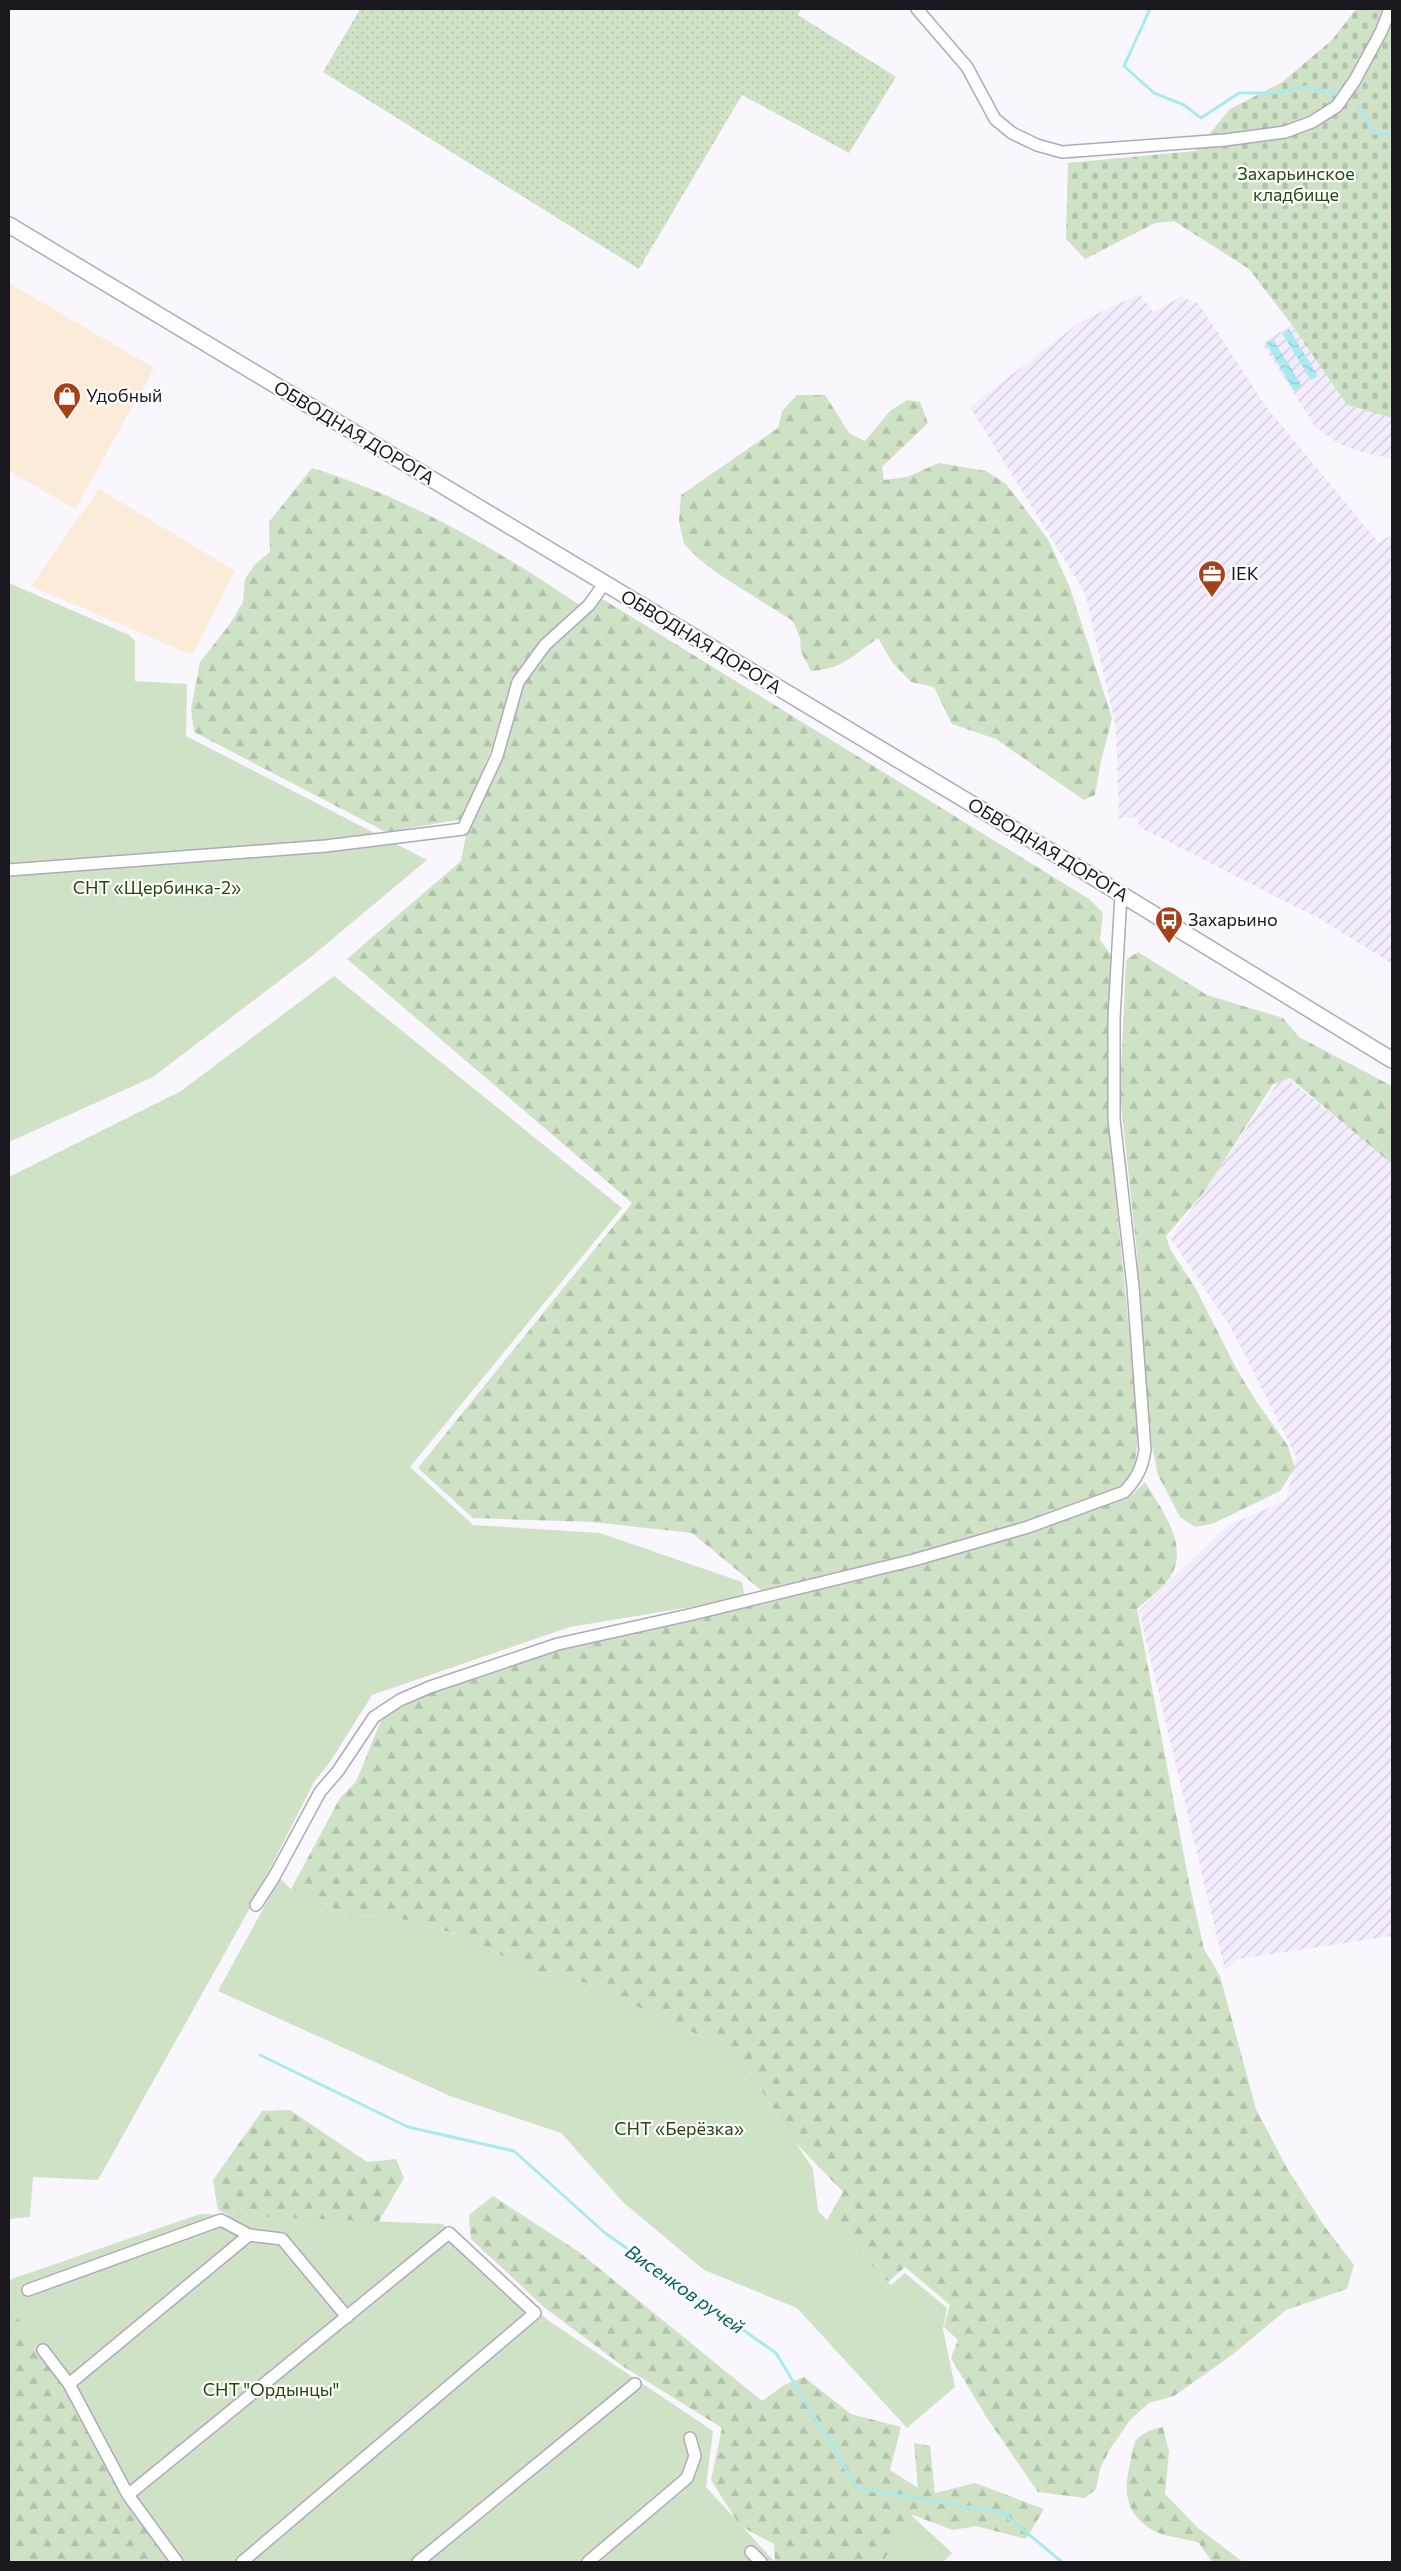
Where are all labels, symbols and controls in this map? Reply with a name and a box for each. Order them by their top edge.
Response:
park label: Захарьинское кладбище [1237,162,1355,205]
street label: ОБВОДНАЯ ДОРОГА [270,375,439,489]
shop icon: Удобный [52,381,82,420]
place label: Удобный [86,384,162,406]
office icon: IEK [1197,559,1227,598]
place label: IEK [1231,562,1259,584]
street label: ОБВОДНАЯ ДОРОГА [617,584,786,698]
street label: ОБВОДНАЯ ДОРОГА [964,792,1133,906]
park label: СНТ «Щербинка-2» [73,876,241,898]
bus stop icon: Захарьино [1154,905,1184,944]
place label: Захарьино [1188,908,1278,930]
park label: СНТ «Берёзка» [614,2117,744,2139]
water label: Висенков ручей [622,2239,749,2338]
park label: СНТ "Ордынцы" [203,2378,339,2400]

